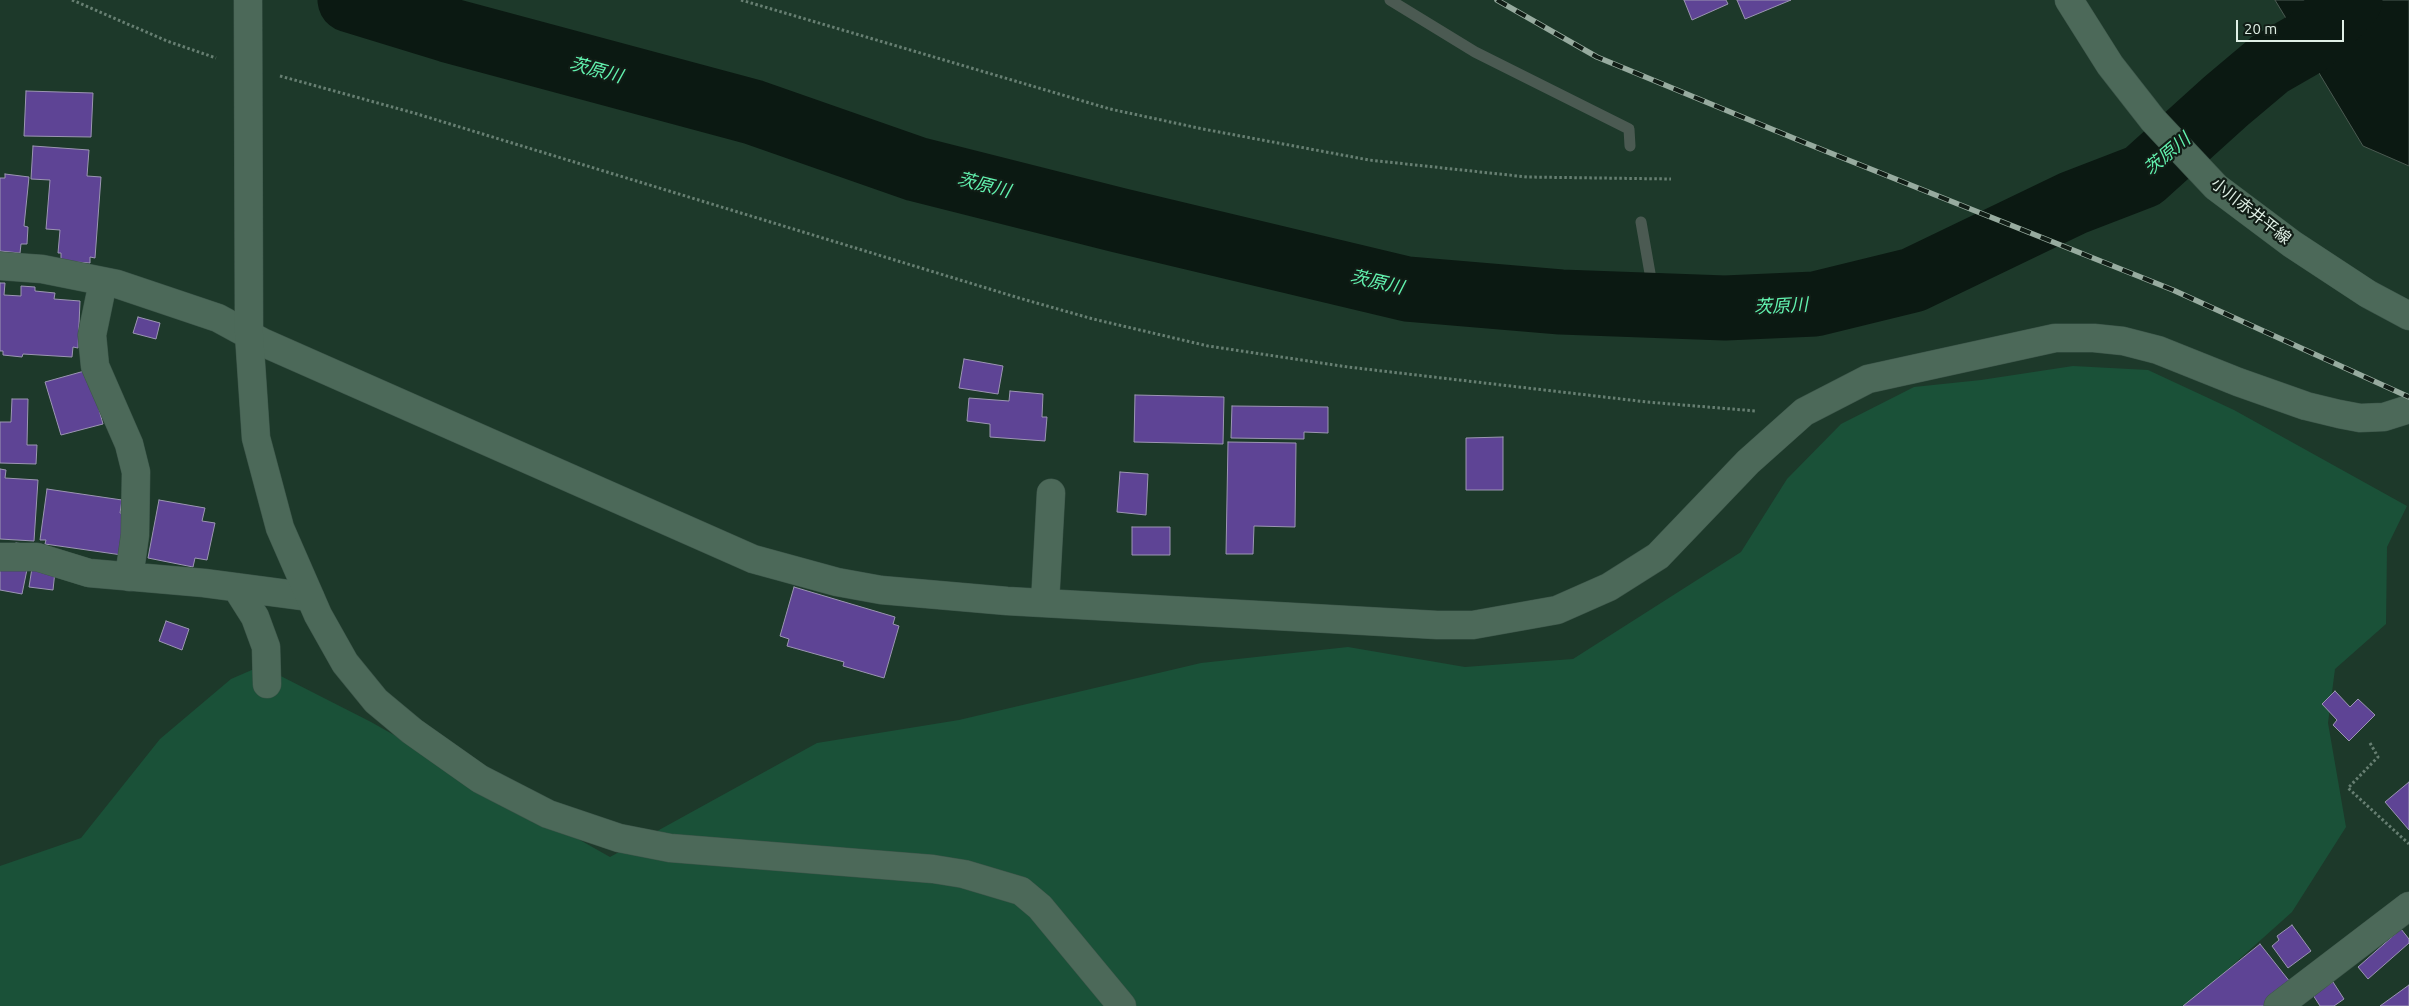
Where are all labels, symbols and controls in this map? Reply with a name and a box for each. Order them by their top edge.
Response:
scale bar [2239,10,2346,42]
text: 20 m [2244,20,2277,37]
water label: 茨原川 [567,53,625,87]
water label: 茨原川 [2139,128,2195,180]
water label: 茨原川 [955,168,1013,202]
street label: 小川赤井平線 [2207,174,2295,248]
water label: 茨原川 [1348,265,1406,299]
water label: 茨原川 [1753,294,1809,318]

